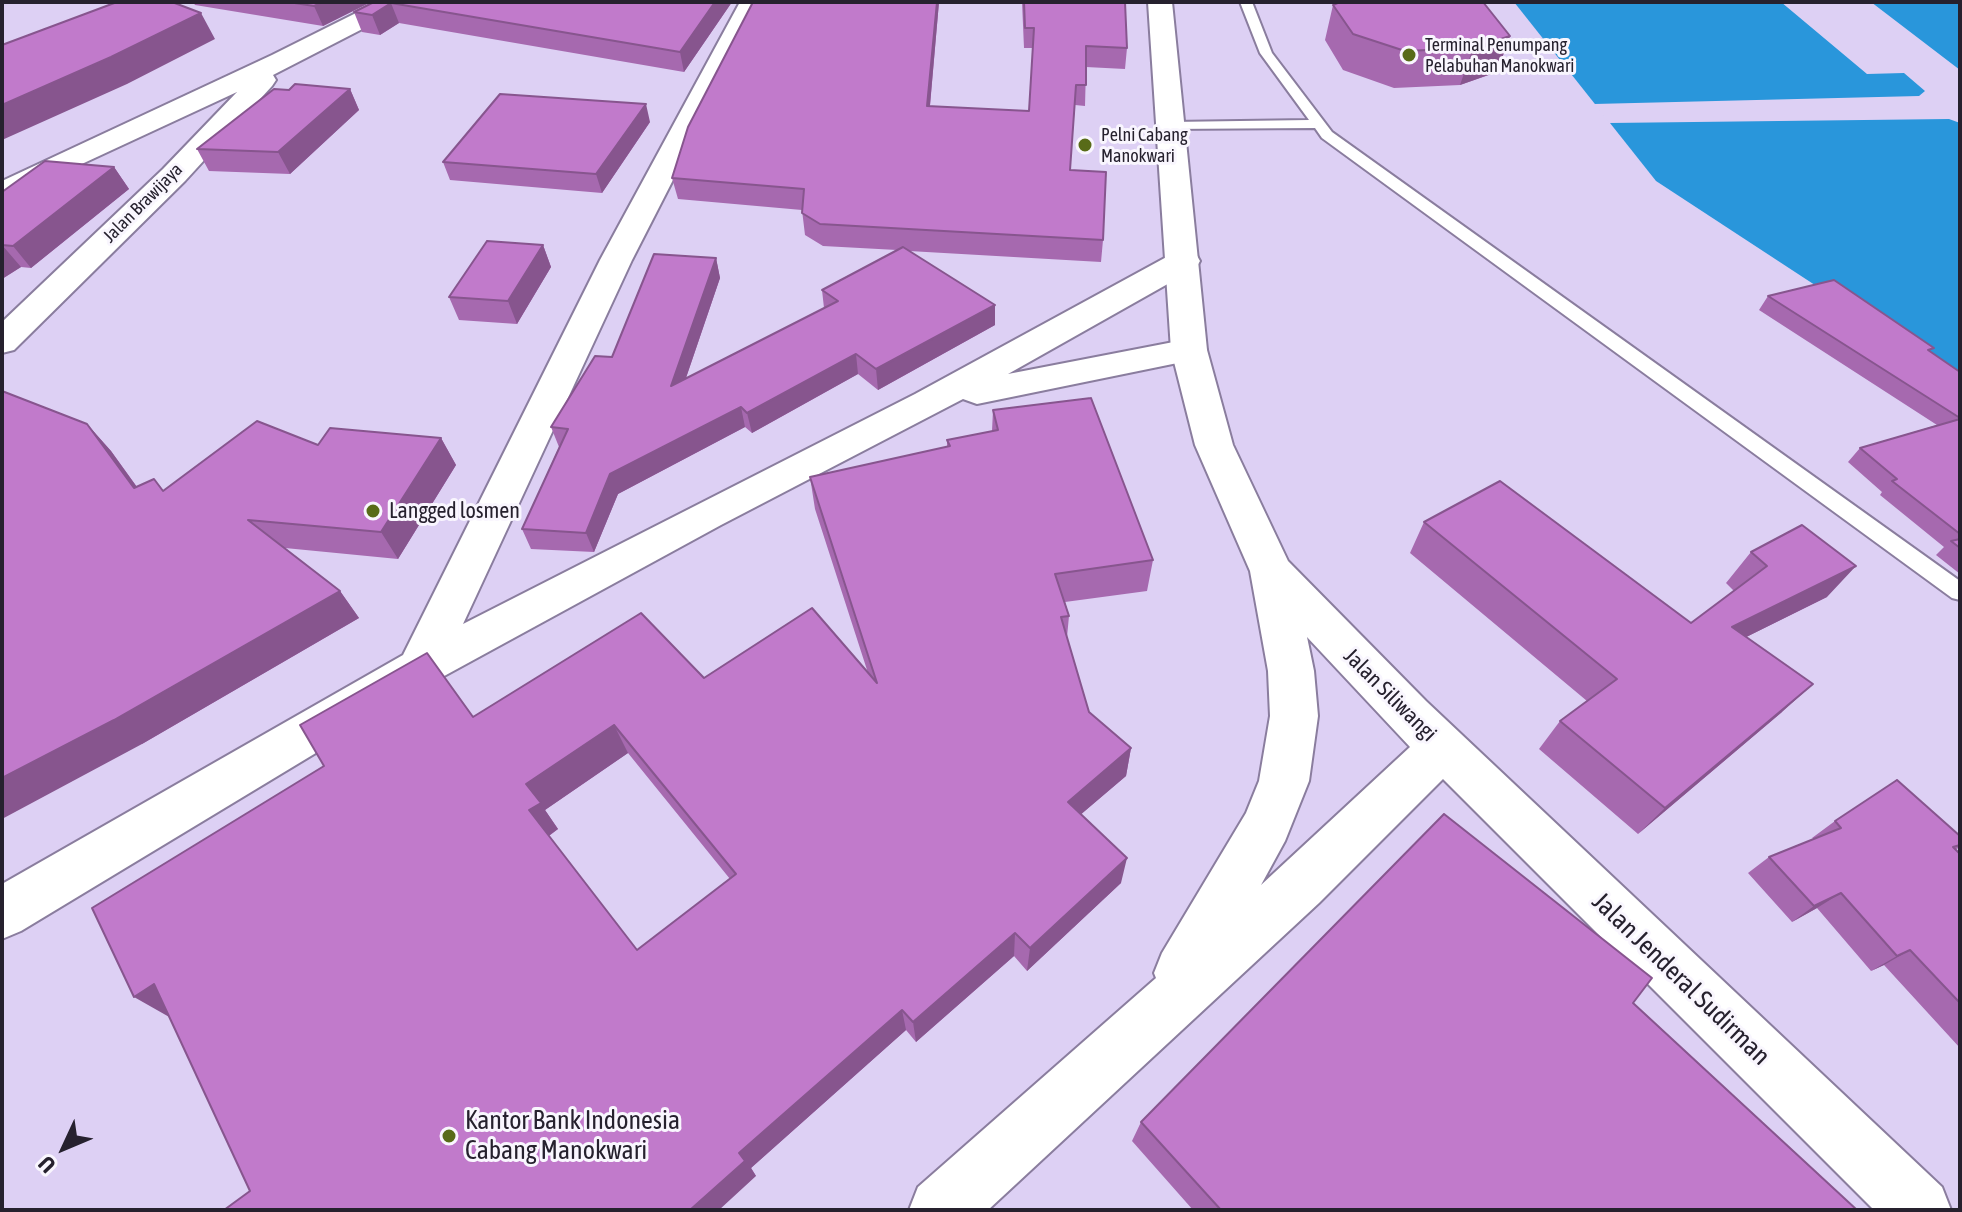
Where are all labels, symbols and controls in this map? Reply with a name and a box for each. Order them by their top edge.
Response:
place label: Terminal Penumpang Pelabuhan Manokwari [1425,34,1574,76]
marker: Terminal Penumpang Pelabuhan Manokwari [1400,46,1418,64]
place label: Pelni Cabang Manokwari [1101,124,1188,166]
marker: Pelni Cabang Manokwari [1076,136,1094,154]
street label: Jalan Brawijaya [99,159,187,247]
place label: Langged losmen [389,498,520,524]
marker: Langged losmen [364,502,382,520]
street label: Jalan Siliwangi [1338,643,1442,747]
street label: Jalan Jenderal Sudirman [1586,886,1776,1072]
place label: Kantor Bank Indonesia Cabang Manokwari [465,1105,680,1166]
north arrow [24,1108,104,1188]
marker: Kantor Bank Indonesia Cabang Manokwari [440,1127,458,1145]
text: U [33,1151,61,1178]

